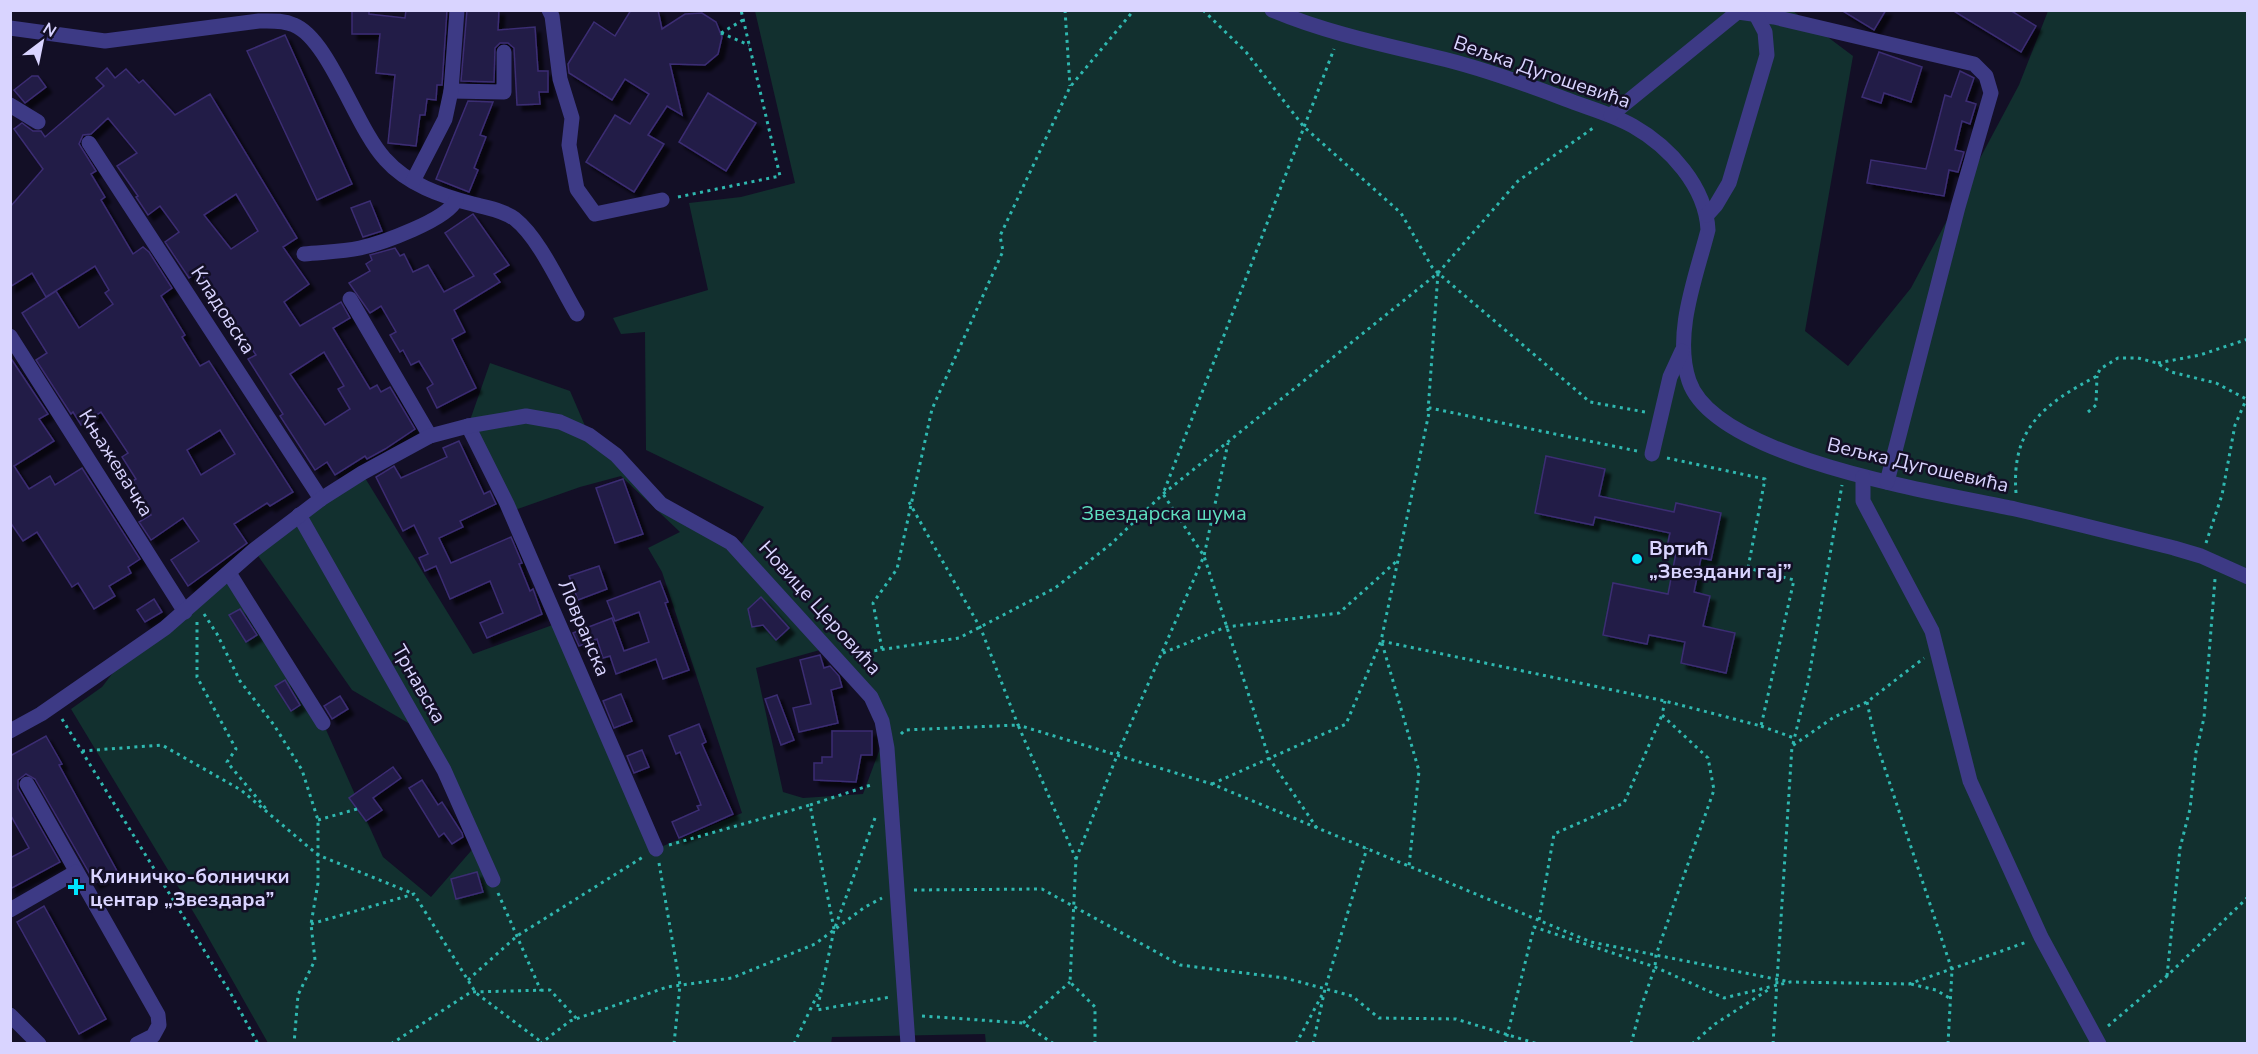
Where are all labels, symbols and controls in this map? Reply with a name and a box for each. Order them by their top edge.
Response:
north arrow [12,12,72,72]
text: N [39,18,60,43]
street label: Вељка Дугошевића [1450,29,1634,115]
street label: Кладовска [184,261,262,359]
street label: Књажевачка [72,404,160,522]
street label: Вељка Дугошевића [1825,431,2011,499]
park label: Звездарска шума [1081,500,1247,527]
street label: Новице Церовића [752,535,888,681]
place label: Вртић „Звездани гај” [1649,535,1792,585]
marker: Вртић „Звездани гај” [1630,552,1644,566]
street label: Ловранска [552,576,616,680]
street label: Трнавска [386,640,452,728]
place label: Клиничко-болнички центар „Звездара” [90,863,290,913]
marker: Клиничко-болнички центар „Звездара” [67,878,85,896]

